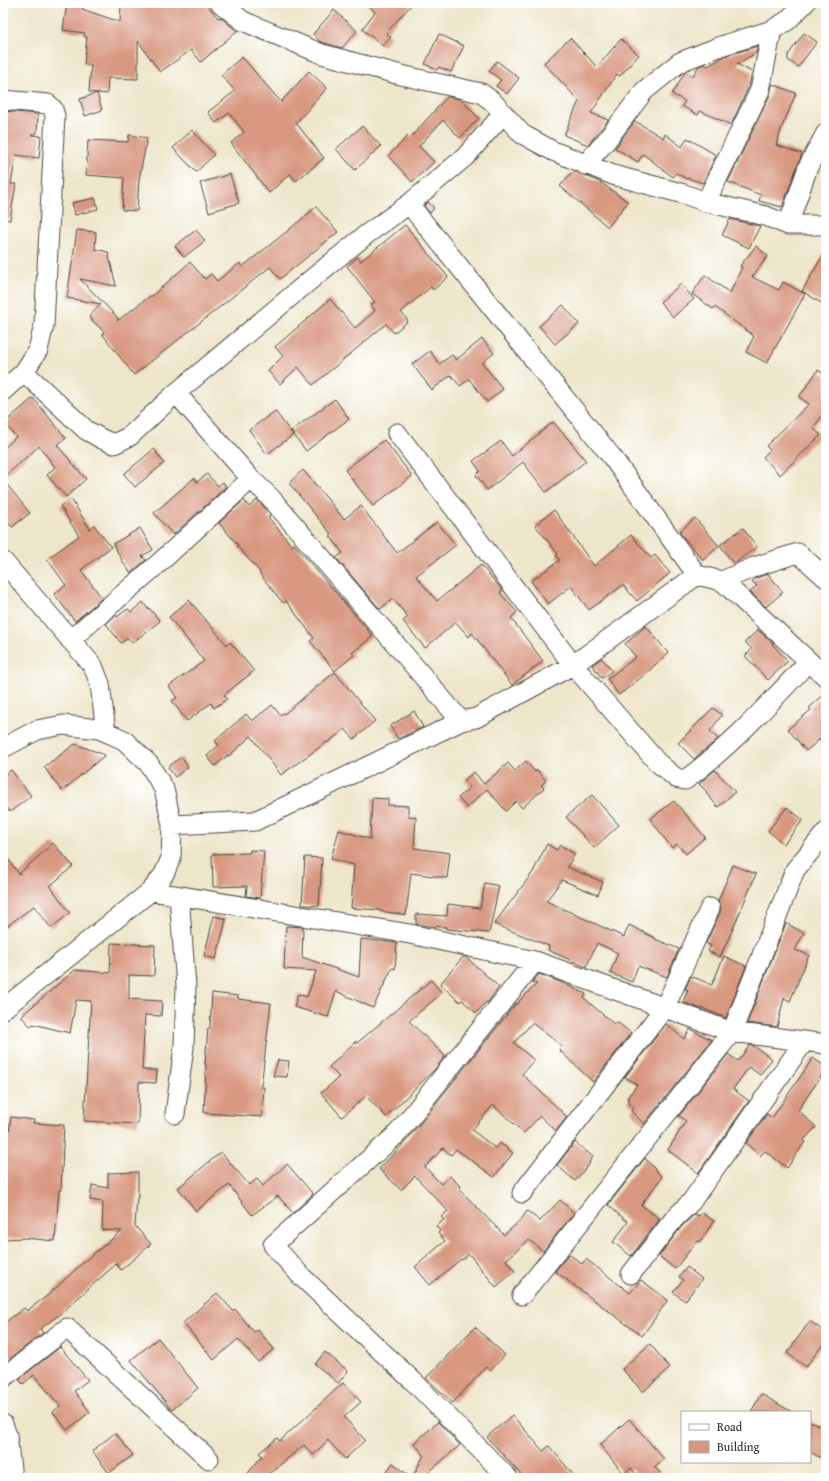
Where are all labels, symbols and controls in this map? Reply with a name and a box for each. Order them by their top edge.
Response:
legend [681,1411,811,1463]
text: Road [717,1418,743,1435]
text: Building [717,1438,760,1455]

